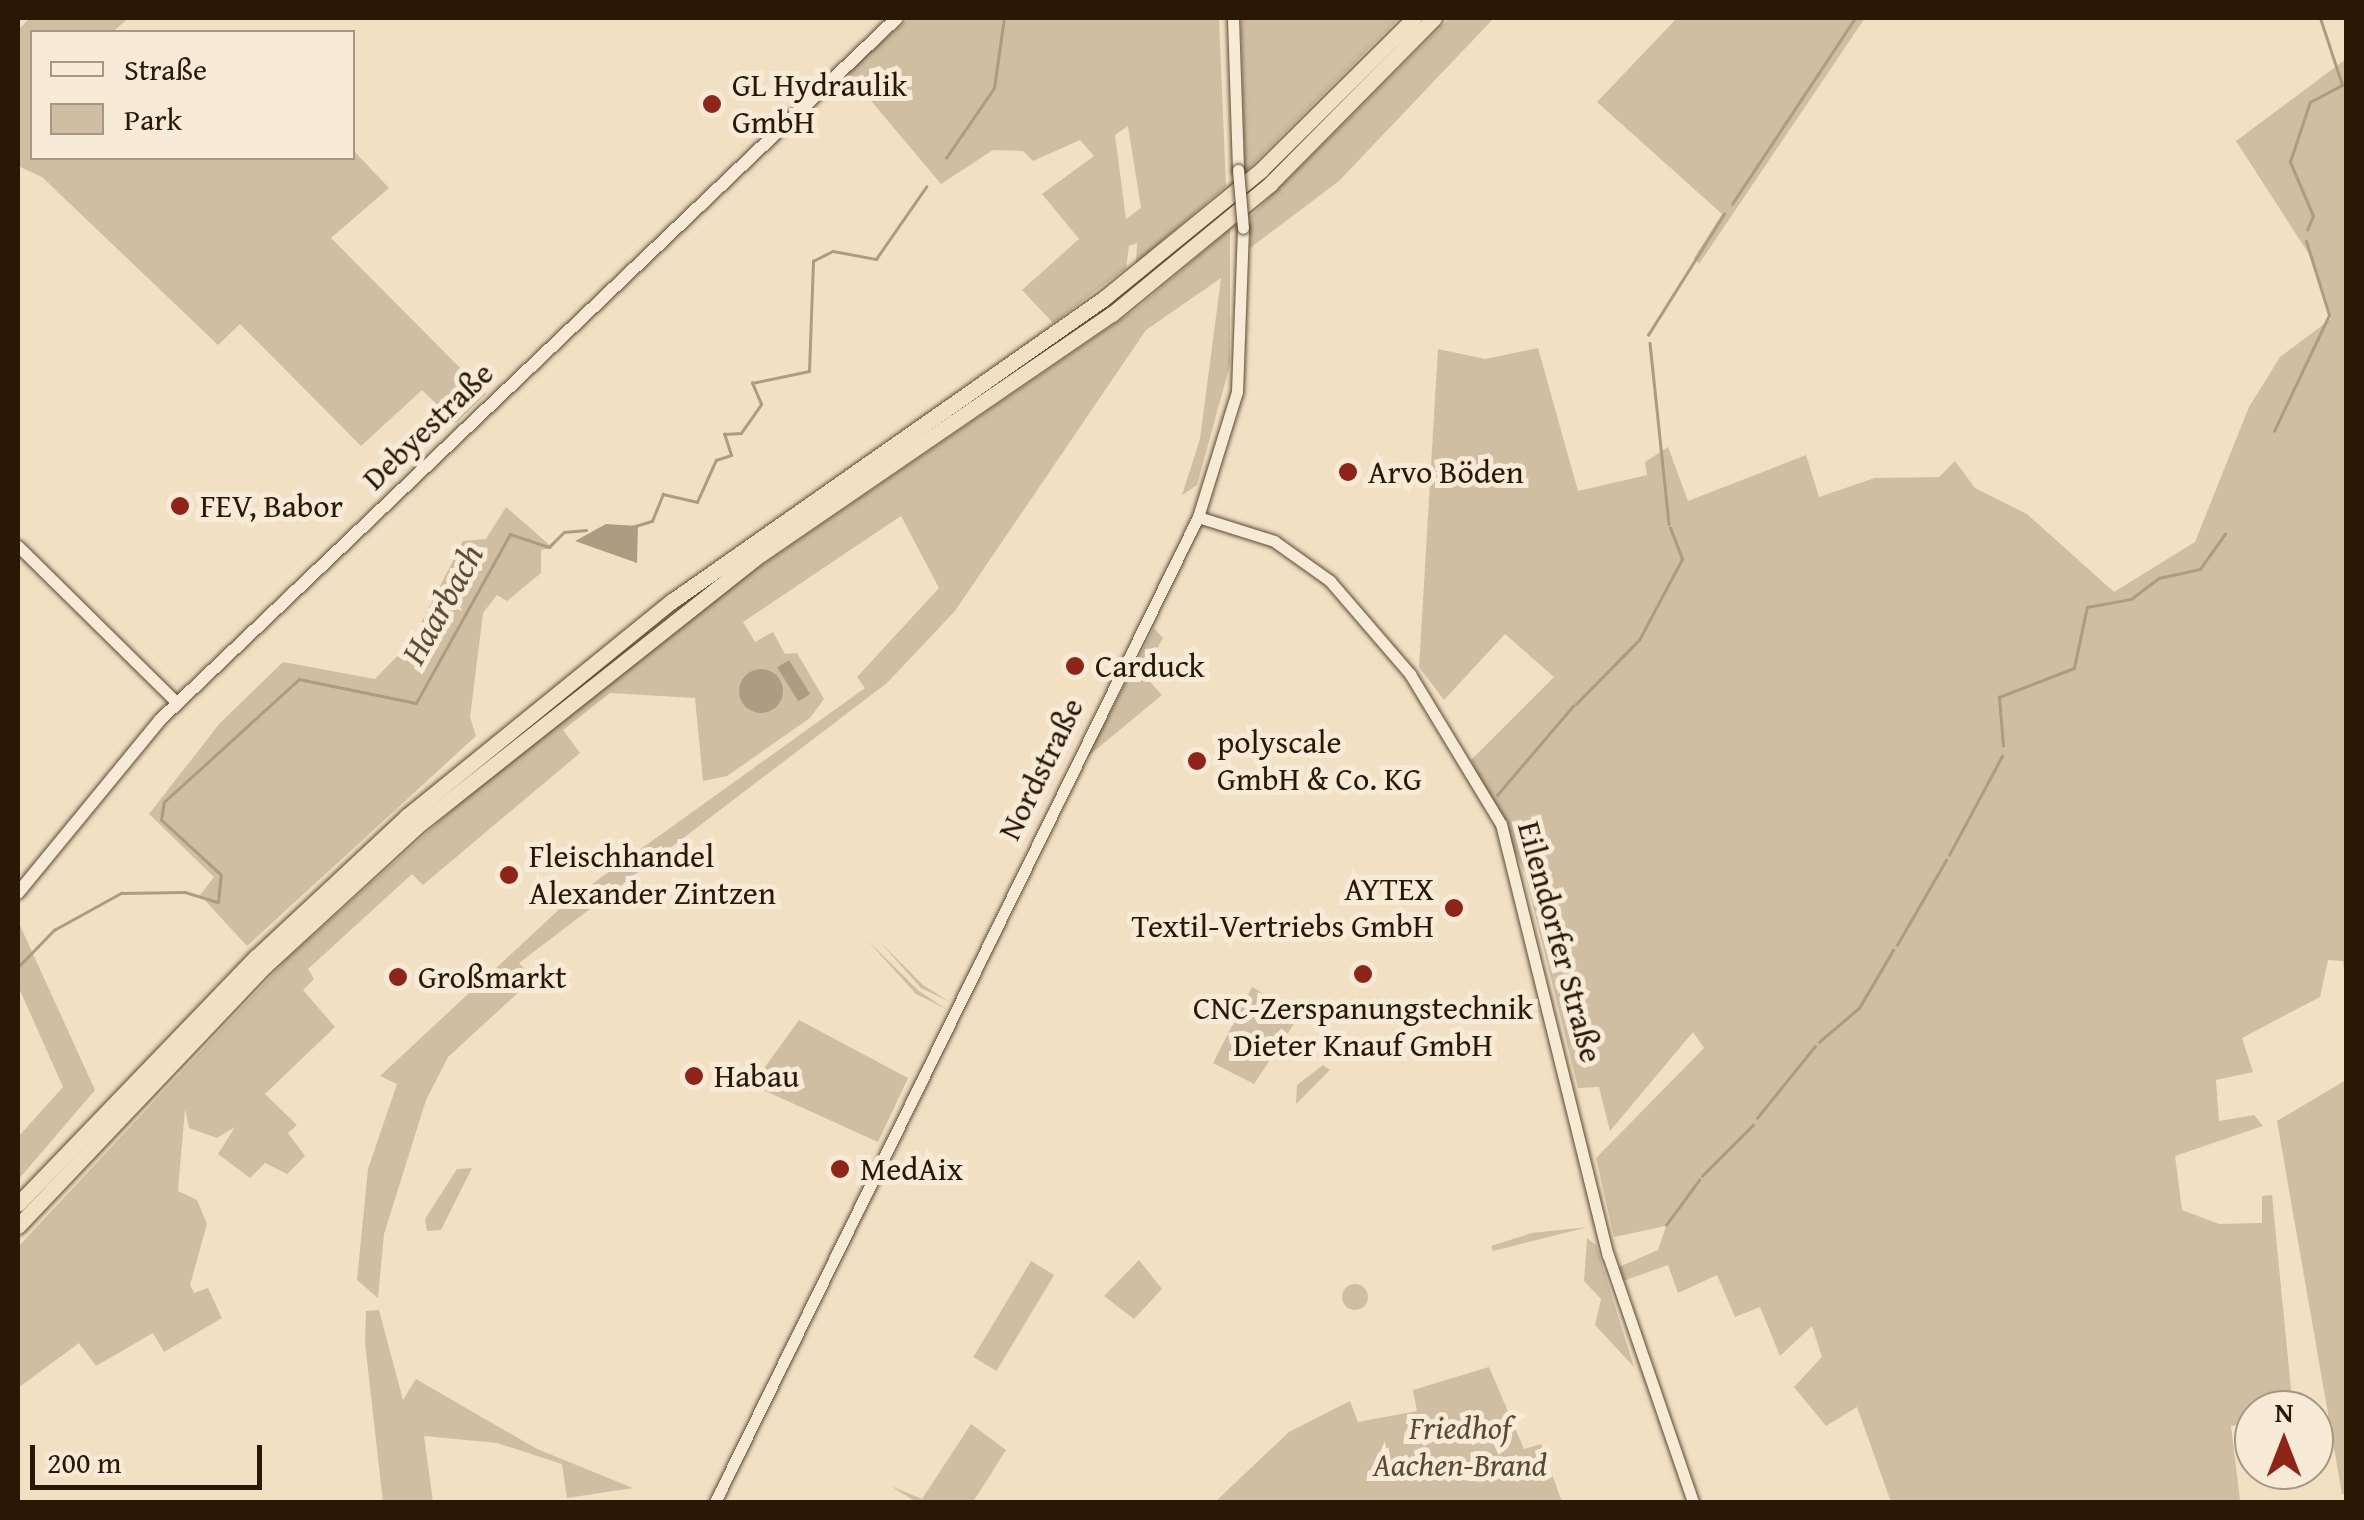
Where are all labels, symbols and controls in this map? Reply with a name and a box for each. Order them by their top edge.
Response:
legend [30,30,355,160]
text: Straße [124,47,207,91]
place label: GL Hydraulik GmbH [732,67,907,142]
marker: GL Hydraulik GmbH [701,93,723,115]
text: Park [124,97,182,141]
street label: Debyestraße [355,354,501,498]
place label: Arvo Böden [1368,453,1524,491]
marker: Arvo Böden [1337,461,1359,483]
place label: FEV, Babor [200,487,343,525]
marker: FEV, Babor [169,495,191,517]
water label: Haarbach [392,537,492,671]
place label: Carduck [1095,647,1205,685]
marker: Carduck [1064,655,1086,677]
street label: Nordstraße [990,692,1092,846]
place label: polyscale GmbH & Co. KG [1217,724,1422,799]
marker: polyscale GmbH & Co. KG [1186,750,1208,772]
street label: Eilendorfer Straße [1509,817,1611,1067]
place label: Fleischhandel Alexander Zintzen [529,838,776,913]
marker: Fleischhandel Alexander Zintzen [498,864,520,886]
place label: AYTEX Textil-Vertriebs GmbH [1131,871,1434,946]
marker: AYTEX Textil-Vertriebs GmbH [1443,897,1465,919]
place label: Großmarkt [418,958,567,996]
marker: CNC-Zerspanungstechnik Dieter Knauf GmbH [1352,963,1374,985]
marker: Großmarkt [387,966,409,988]
place label: CNC-Zerspanungstechnik Dieter Knauf GmbH [1193,990,1533,1065]
place label: Habau [714,1057,799,1095]
marker: Habau [683,1065,705,1087]
place label: MedAix [860,1150,963,1188]
marker: MedAix [829,1158,851,1180]
north arrow [2234,1390,2334,1490]
text: N [2275,1391,2293,1432]
park label: Friedhof Aachen-Brand [1373,1410,1547,1485]
scale bar [35,1425,268,1487]
text: 200 m [47,1440,121,1484]

